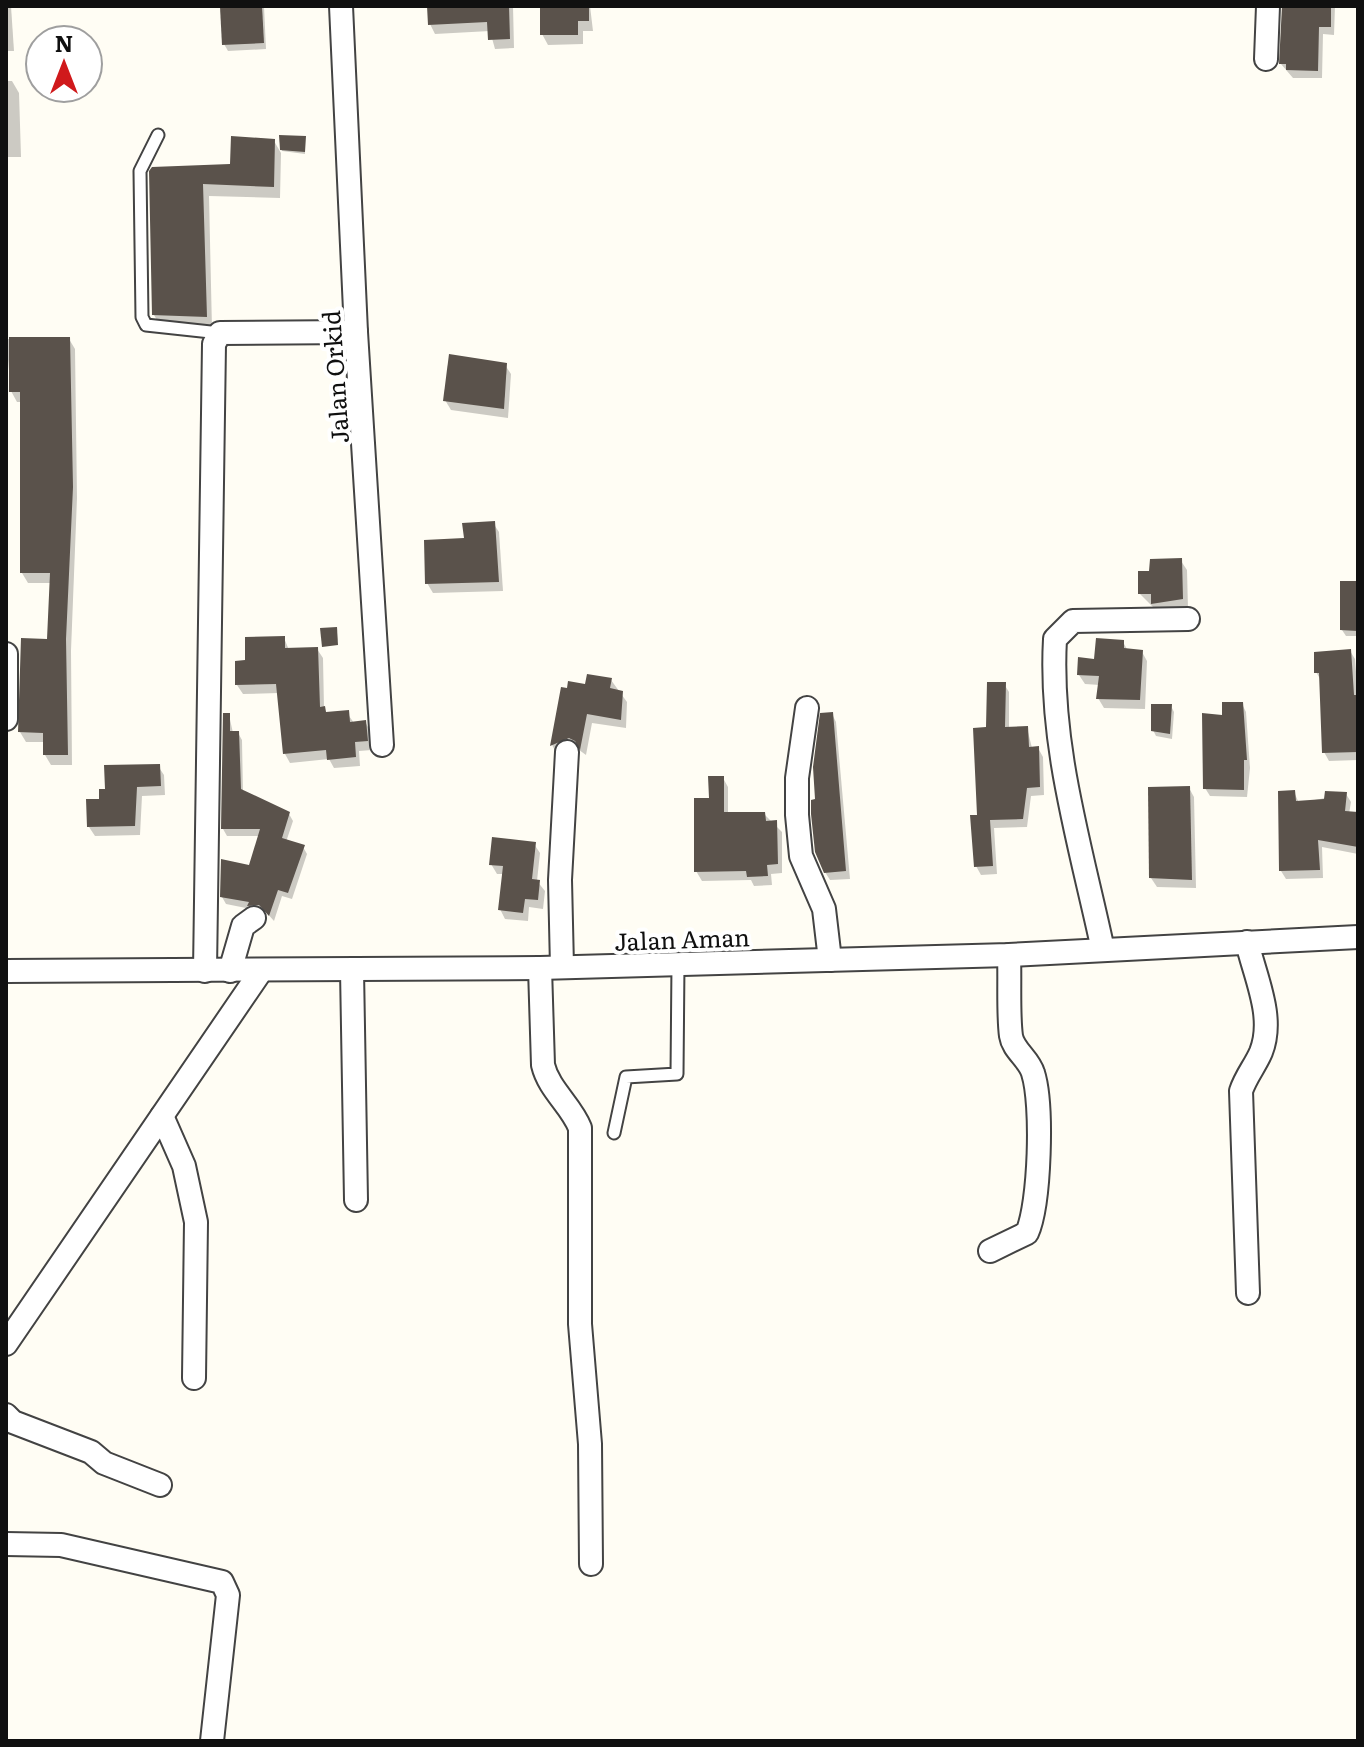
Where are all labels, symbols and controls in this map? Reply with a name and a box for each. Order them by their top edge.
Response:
north arrow [24,24,104,104]
text: N [55,26,73,59]
street label: Jalan Orkid [312,309,356,445]
street label: Jalan Aman [614,918,751,958]

